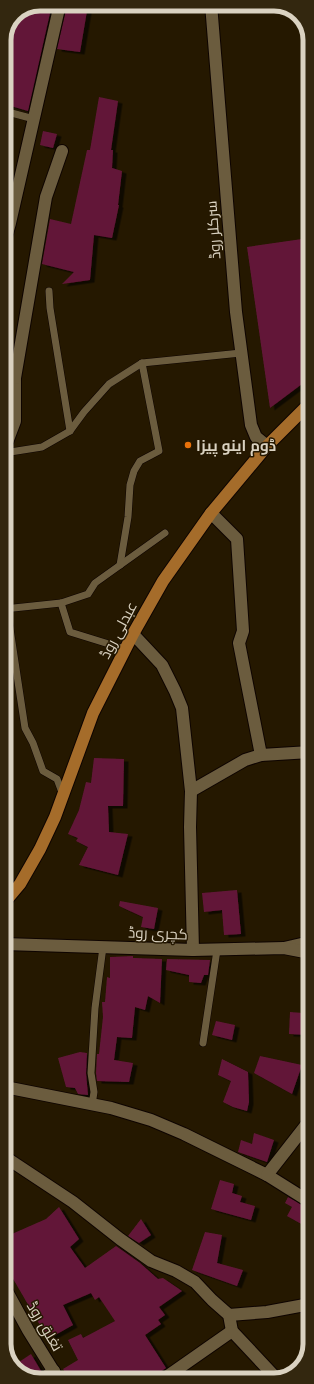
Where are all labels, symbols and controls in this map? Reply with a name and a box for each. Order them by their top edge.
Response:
street label: سرکلر روڈ [201,200,225,260]
place label: ڈوم اینو پیزا [196,436,276,457]
marker: ڈوم اینو پیزا [183,440,193,450]
street label: عبدلی روڈ [95,598,142,662]
street label: کچری روڈ [128,922,188,945]
street label: تغلق روڈ [22,1298,67,1355]

